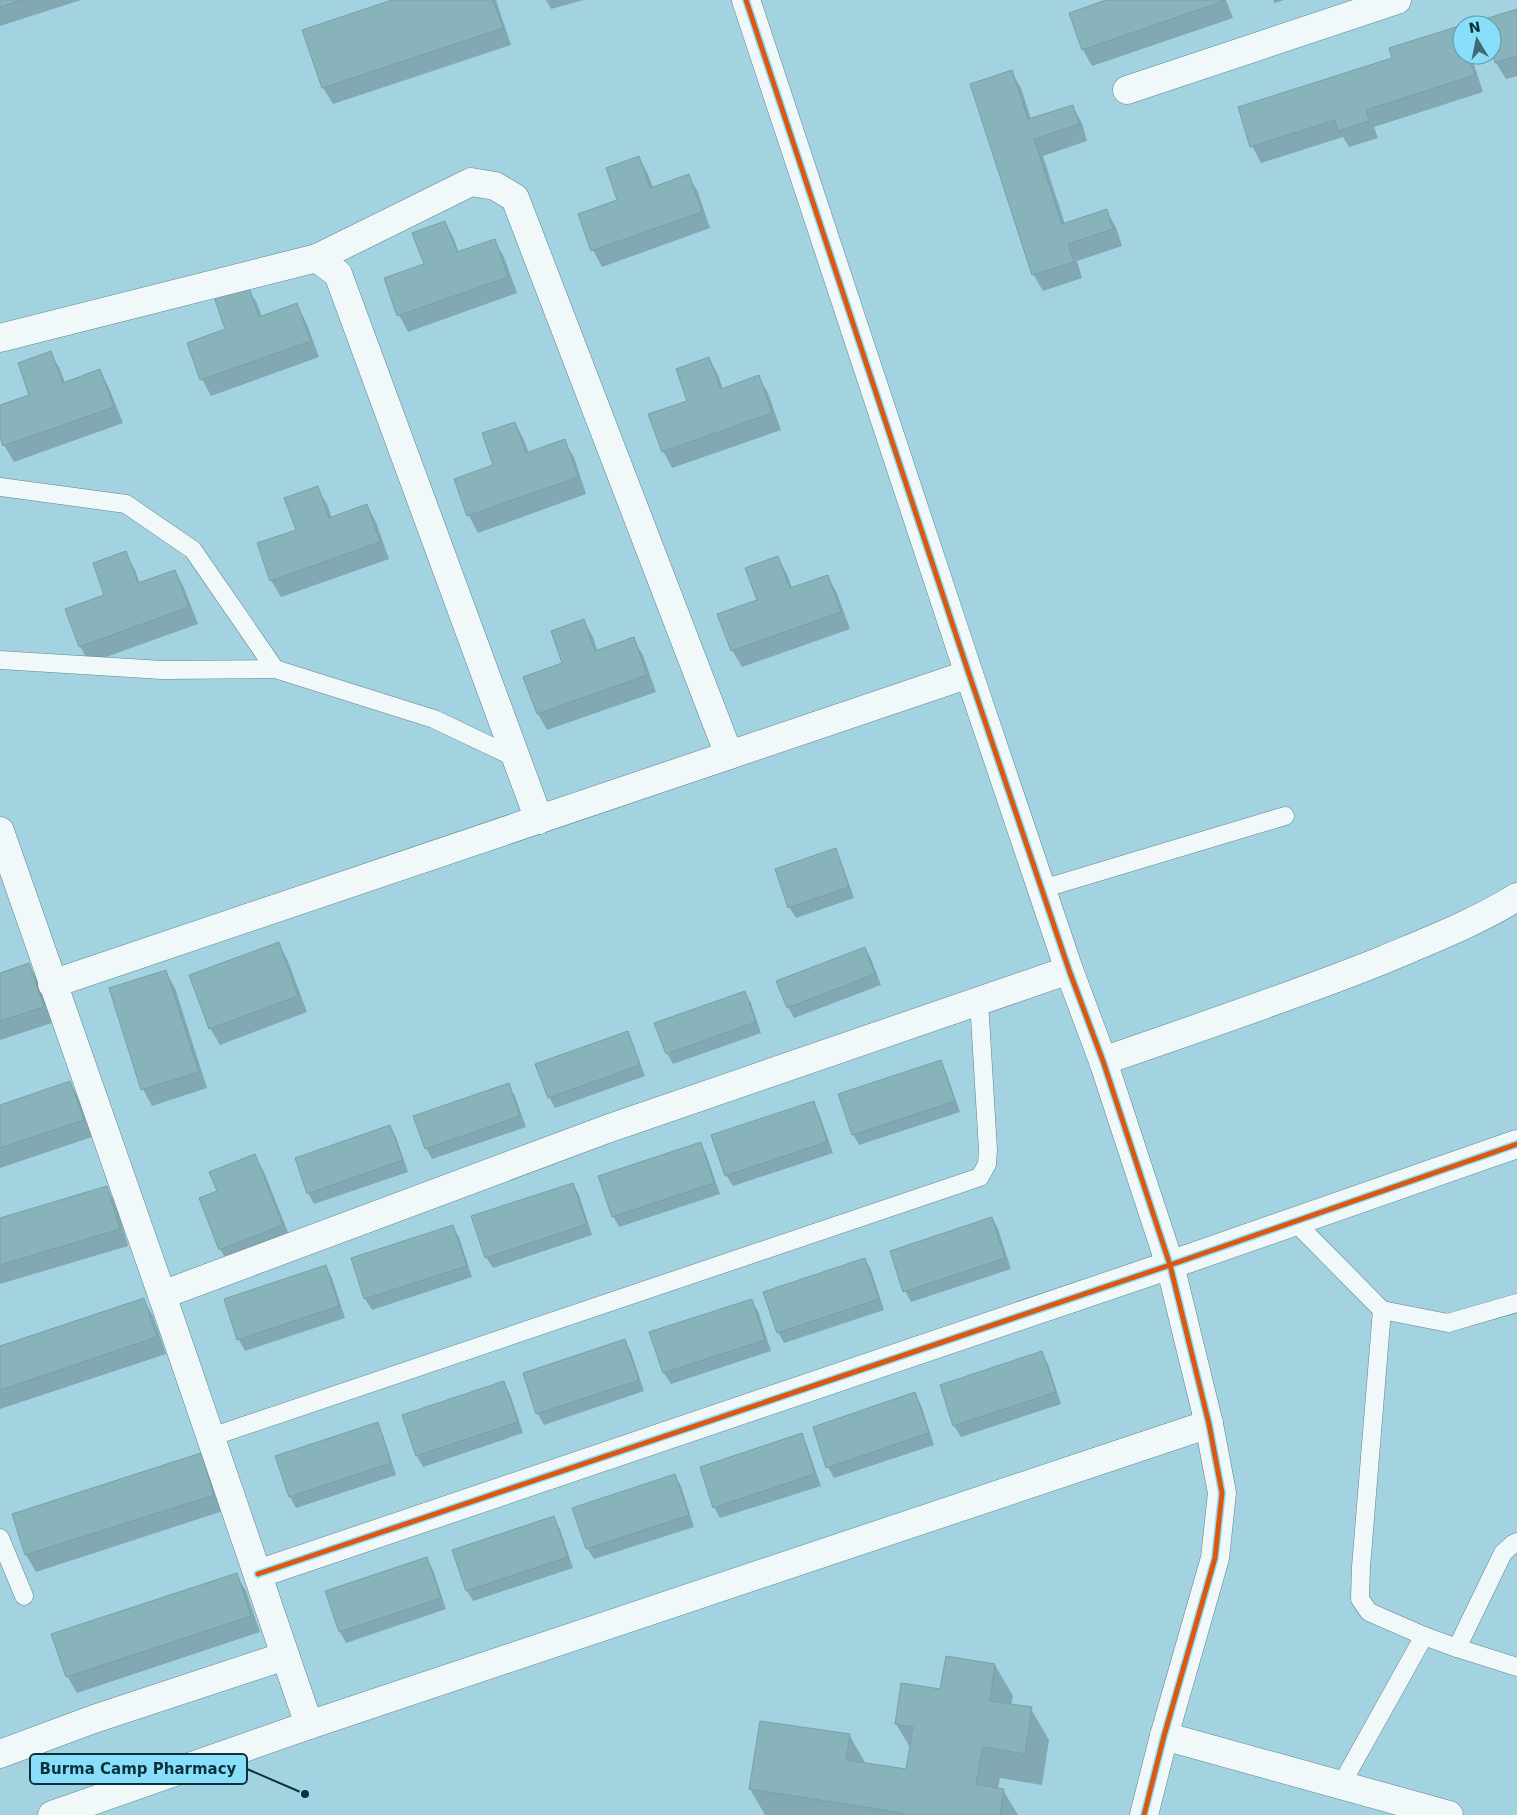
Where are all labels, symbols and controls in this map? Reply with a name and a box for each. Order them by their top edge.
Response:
north arrow [1452,15,1502,65]
text: N [1468,18,1482,36]
callout: Burma Camp Pharmacy [30,1754,247,1784]
text: Burma Camp Pharmacy [40,1760,237,1778]

